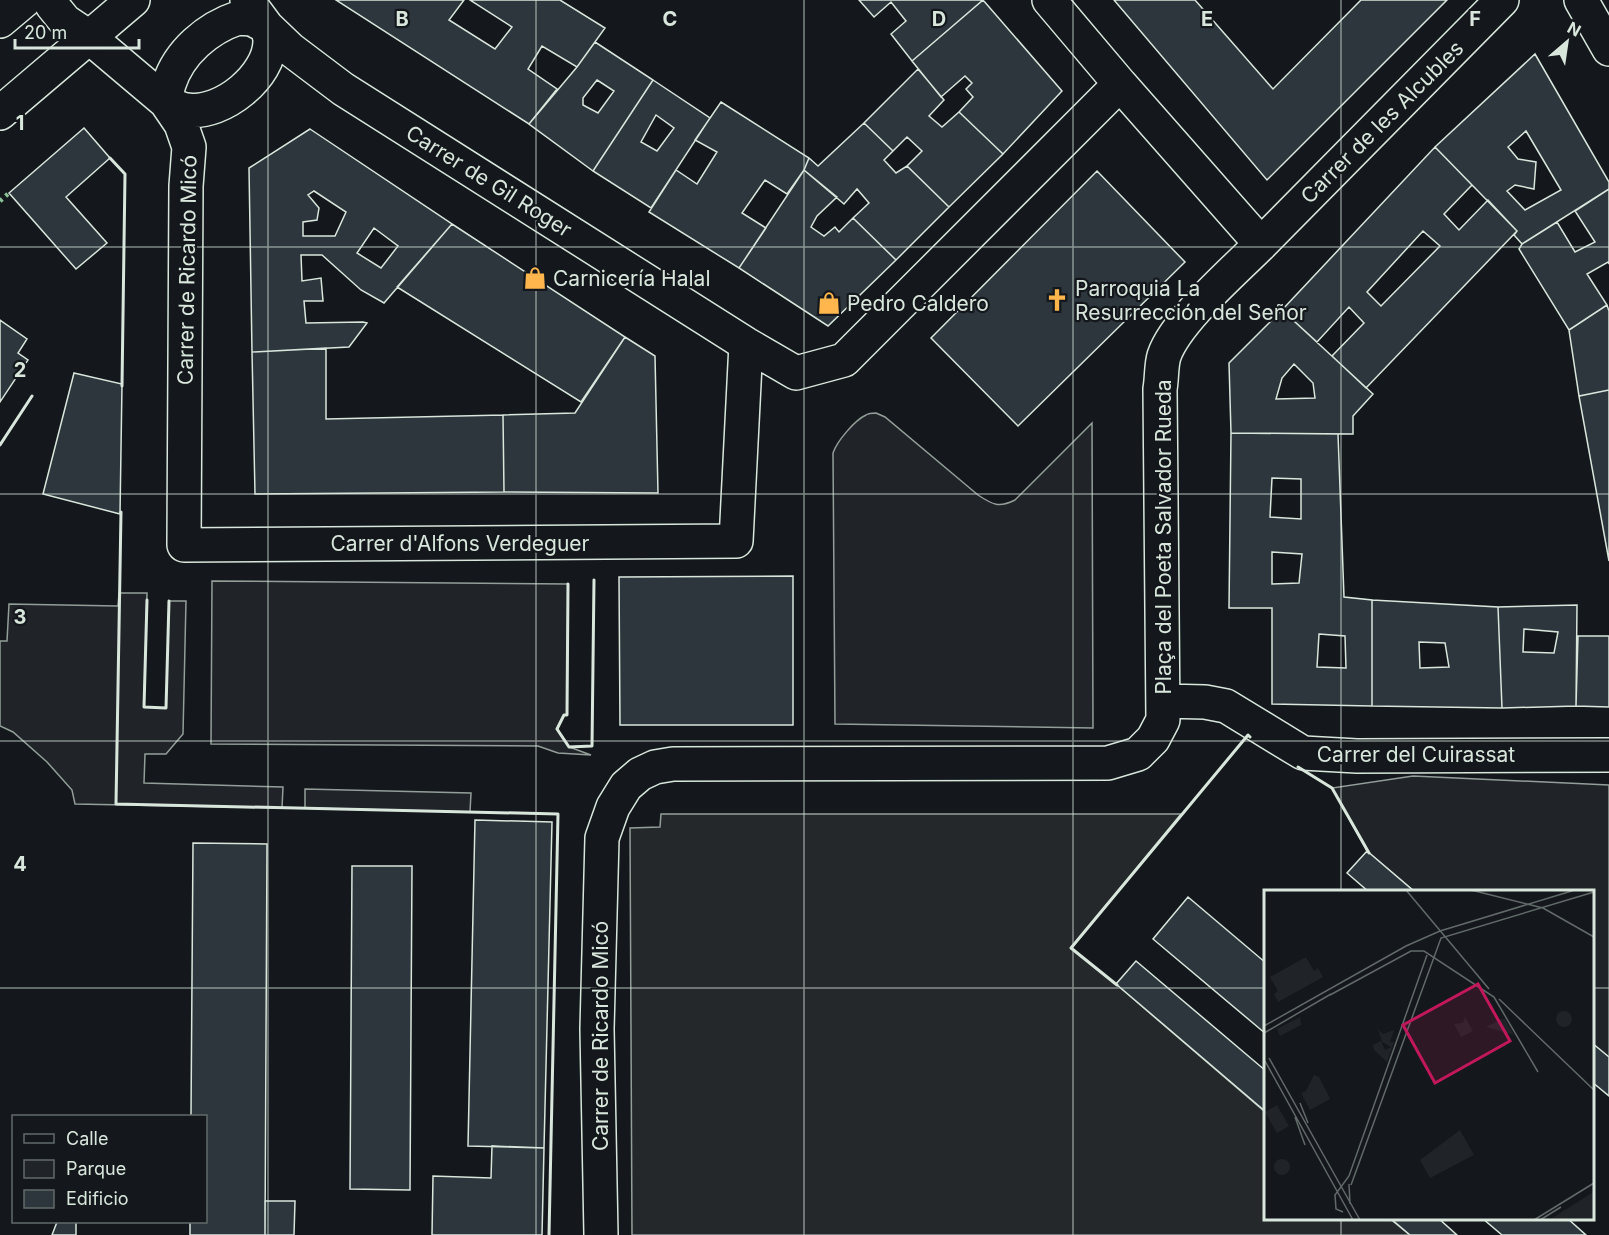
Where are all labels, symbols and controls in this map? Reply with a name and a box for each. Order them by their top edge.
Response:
text: B [395,7,409,31]
text: C [663,7,677,31]
text: D [932,7,946,31]
text: E [1201,7,1213,31]
text: F [1469,7,1481,31]
scale bar [15,12,140,50]
north arrow [1537,12,1597,72]
text: N [1564,17,1584,41]
text: 20 m [24,22,67,43]
street label: Carrer de les Alcubles [1296,36,1468,208]
text: 1 [16,111,24,135]
street label: Carrer de Gil Roger [402,120,577,242]
street label: Carrer de Ricardo Micó [172,155,202,385]
shop icon: Carnicería Halal [522,265,548,291]
place label: Carnicería Halal [553,266,710,291]
place label: Parroquia La Resurrección del Señor [1075,276,1307,325]
church icon: Parroquia La Resurrección del Señor [1044,287,1070,313]
shop icon: Pedro Caldero [816,290,842,316]
place label: Pedro Caldero [847,291,989,316]
text: 2 [14,358,26,382]
street label: Plaça del Poeta Salvador Rueda [1151,379,1176,695]
street label: Carrer d'Alfons Verdeguer [331,531,590,556]
text: 3 [14,605,26,629]
street label: Carrer del Cuirassat [1317,742,1515,767]
text: 4 [13,852,27,876]
inset map [1264,890,1594,1220]
street label: Carrer de Ricardo Micó [588,921,613,1151]
legend [12,1115,207,1223]
text: Calle [66,1128,108,1149]
text: Parque [66,1158,126,1179]
text: Edificio [66,1188,129,1209]

